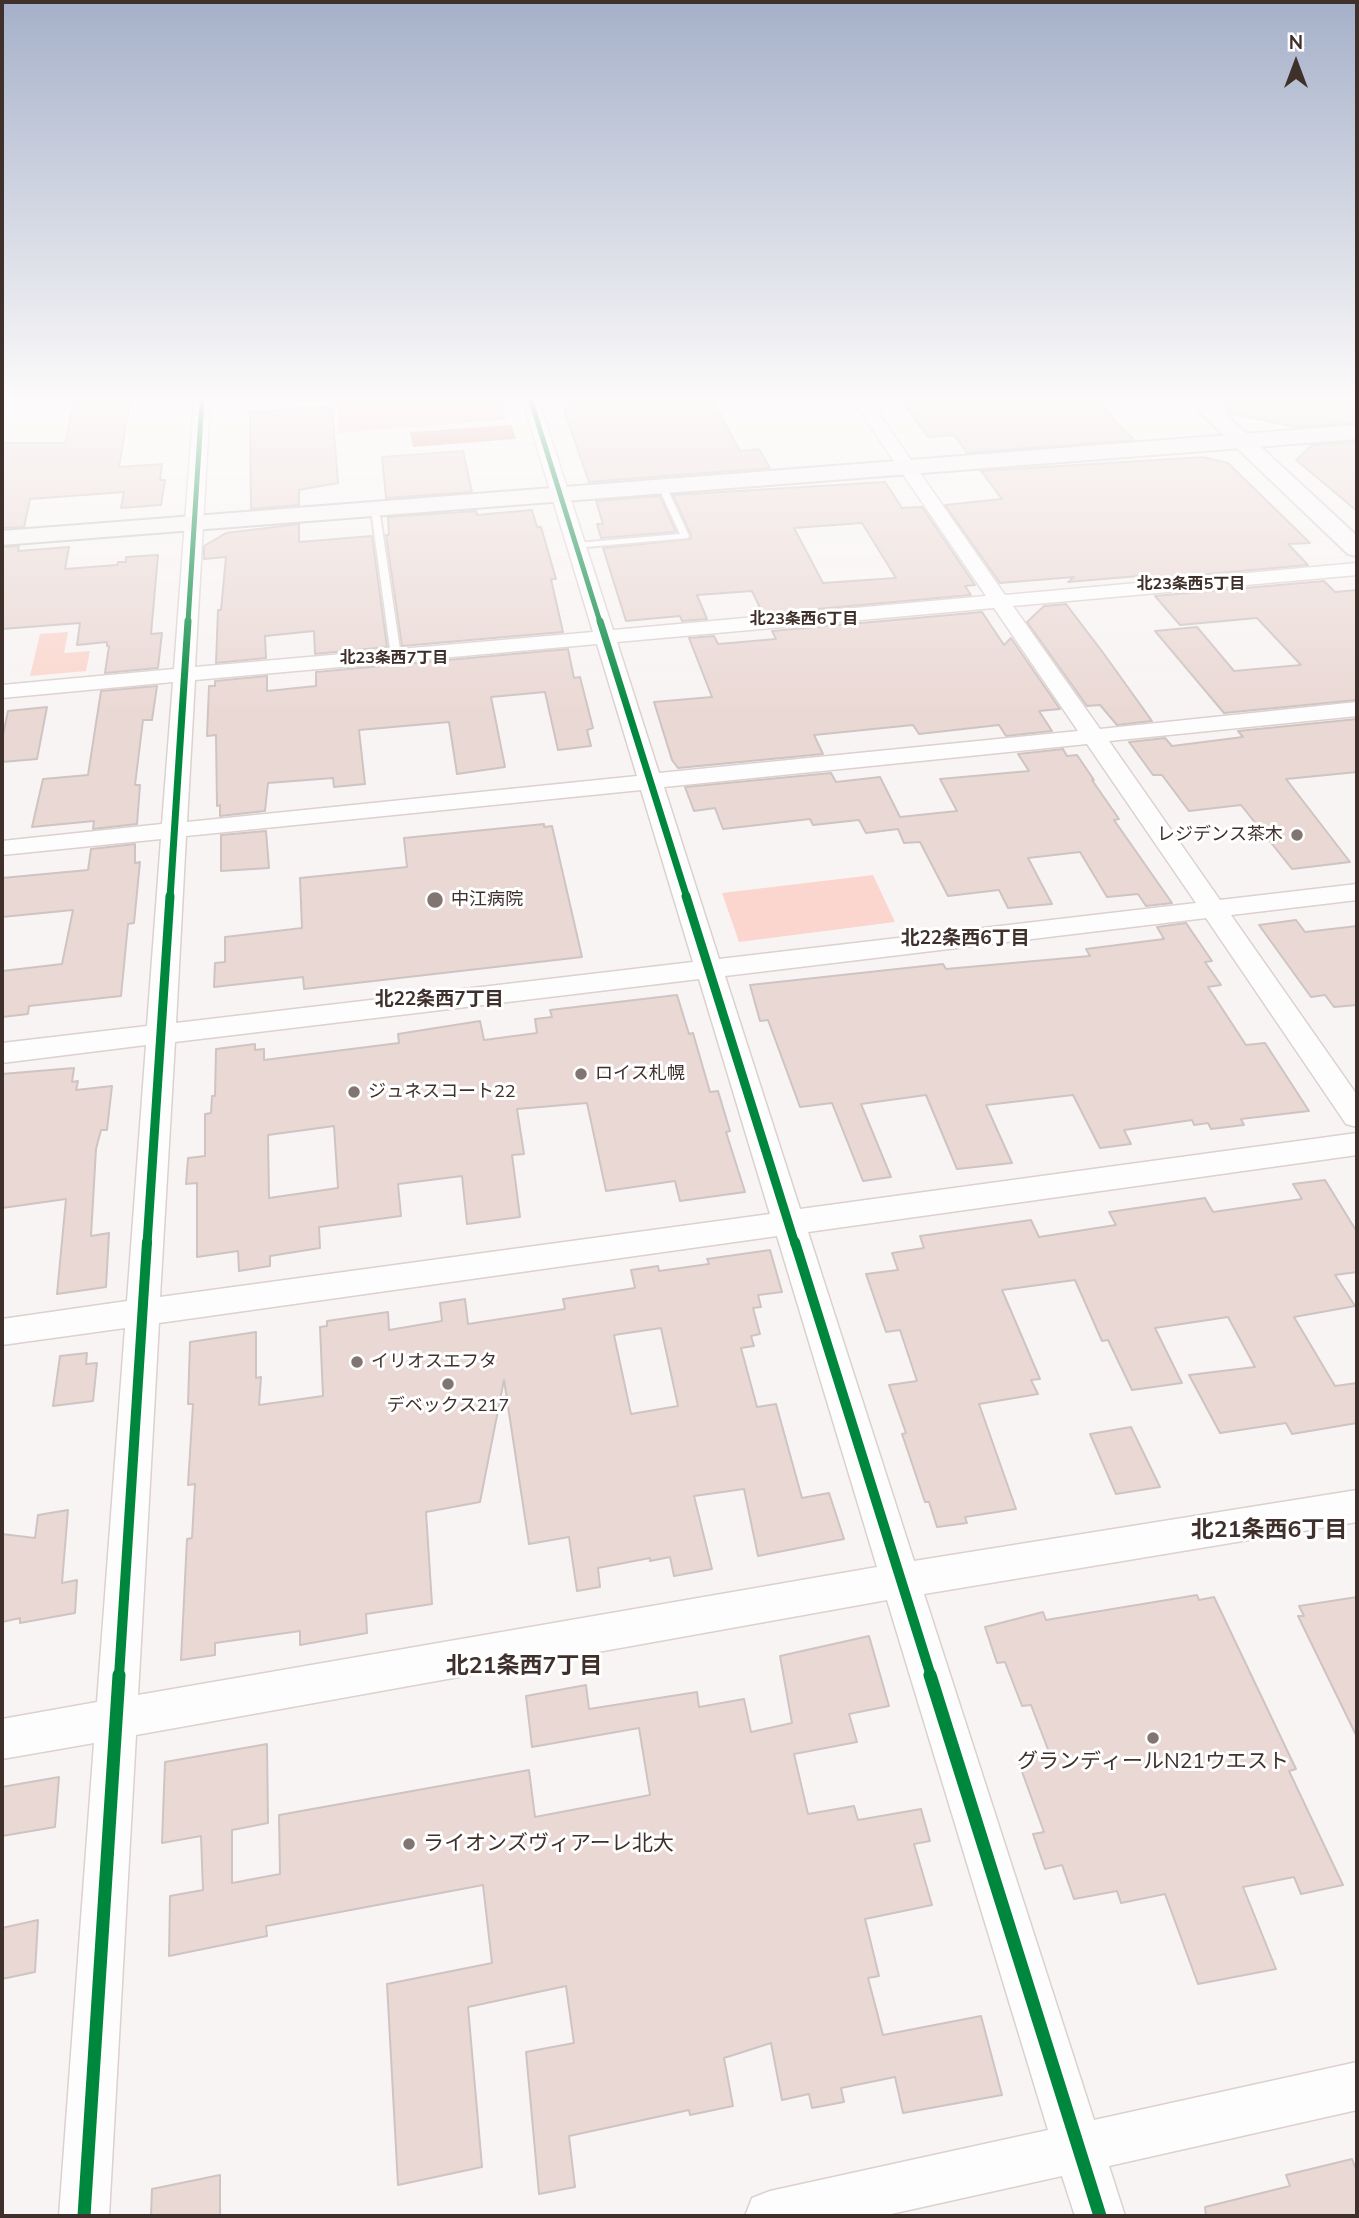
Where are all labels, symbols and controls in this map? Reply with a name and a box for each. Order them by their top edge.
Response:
north arrow [1261,28,1331,98]
text: N [1289,30,1303,54]
district label: 北23条西5丁目 [1137,574,1245,594]
district label: 北23条西6丁目 [750,609,858,629]
district label: 北23条西7丁目 [340,648,448,668]
place label: レジデンス茶木 [1157,824,1283,846]
marker: レジデンス茶木 [1289,827,1305,843]
place label: 中江病院 [451,889,523,911]
marker: 中江病院 [425,890,445,910]
district label: 北22条西6丁目 [900,927,1030,949]
district label: 北22条西7丁目 [374,988,504,1010]
place label: ロイス札幌 [595,1063,685,1085]
marker: ロイス札幌 [573,1066,589,1082]
place label: ジュネスコート22 [368,1081,516,1103]
marker: ジュネスコート22 [346,1084,362,1100]
place label: イリオスエフタ [371,1351,497,1373]
marker: イリオスエフタ [349,1354,365,1370]
marker: デベックス217 [440,1376,456,1392]
place label: デベックス217 [387,1395,509,1417]
district label: 北21条西6丁目 [1191,1516,1347,1544]
district label: 北21条西7丁目 [446,1652,602,1680]
marker: グランディールN21ウエスト [1145,1730,1161,1746]
place label: グランディールN21ウエスト [1017,1749,1289,1775]
place label: ライオンズヴィアーレ北大 [423,1831,674,1857]
marker: ライオンズヴィアーレ北大 [401,1836,417,1852]

